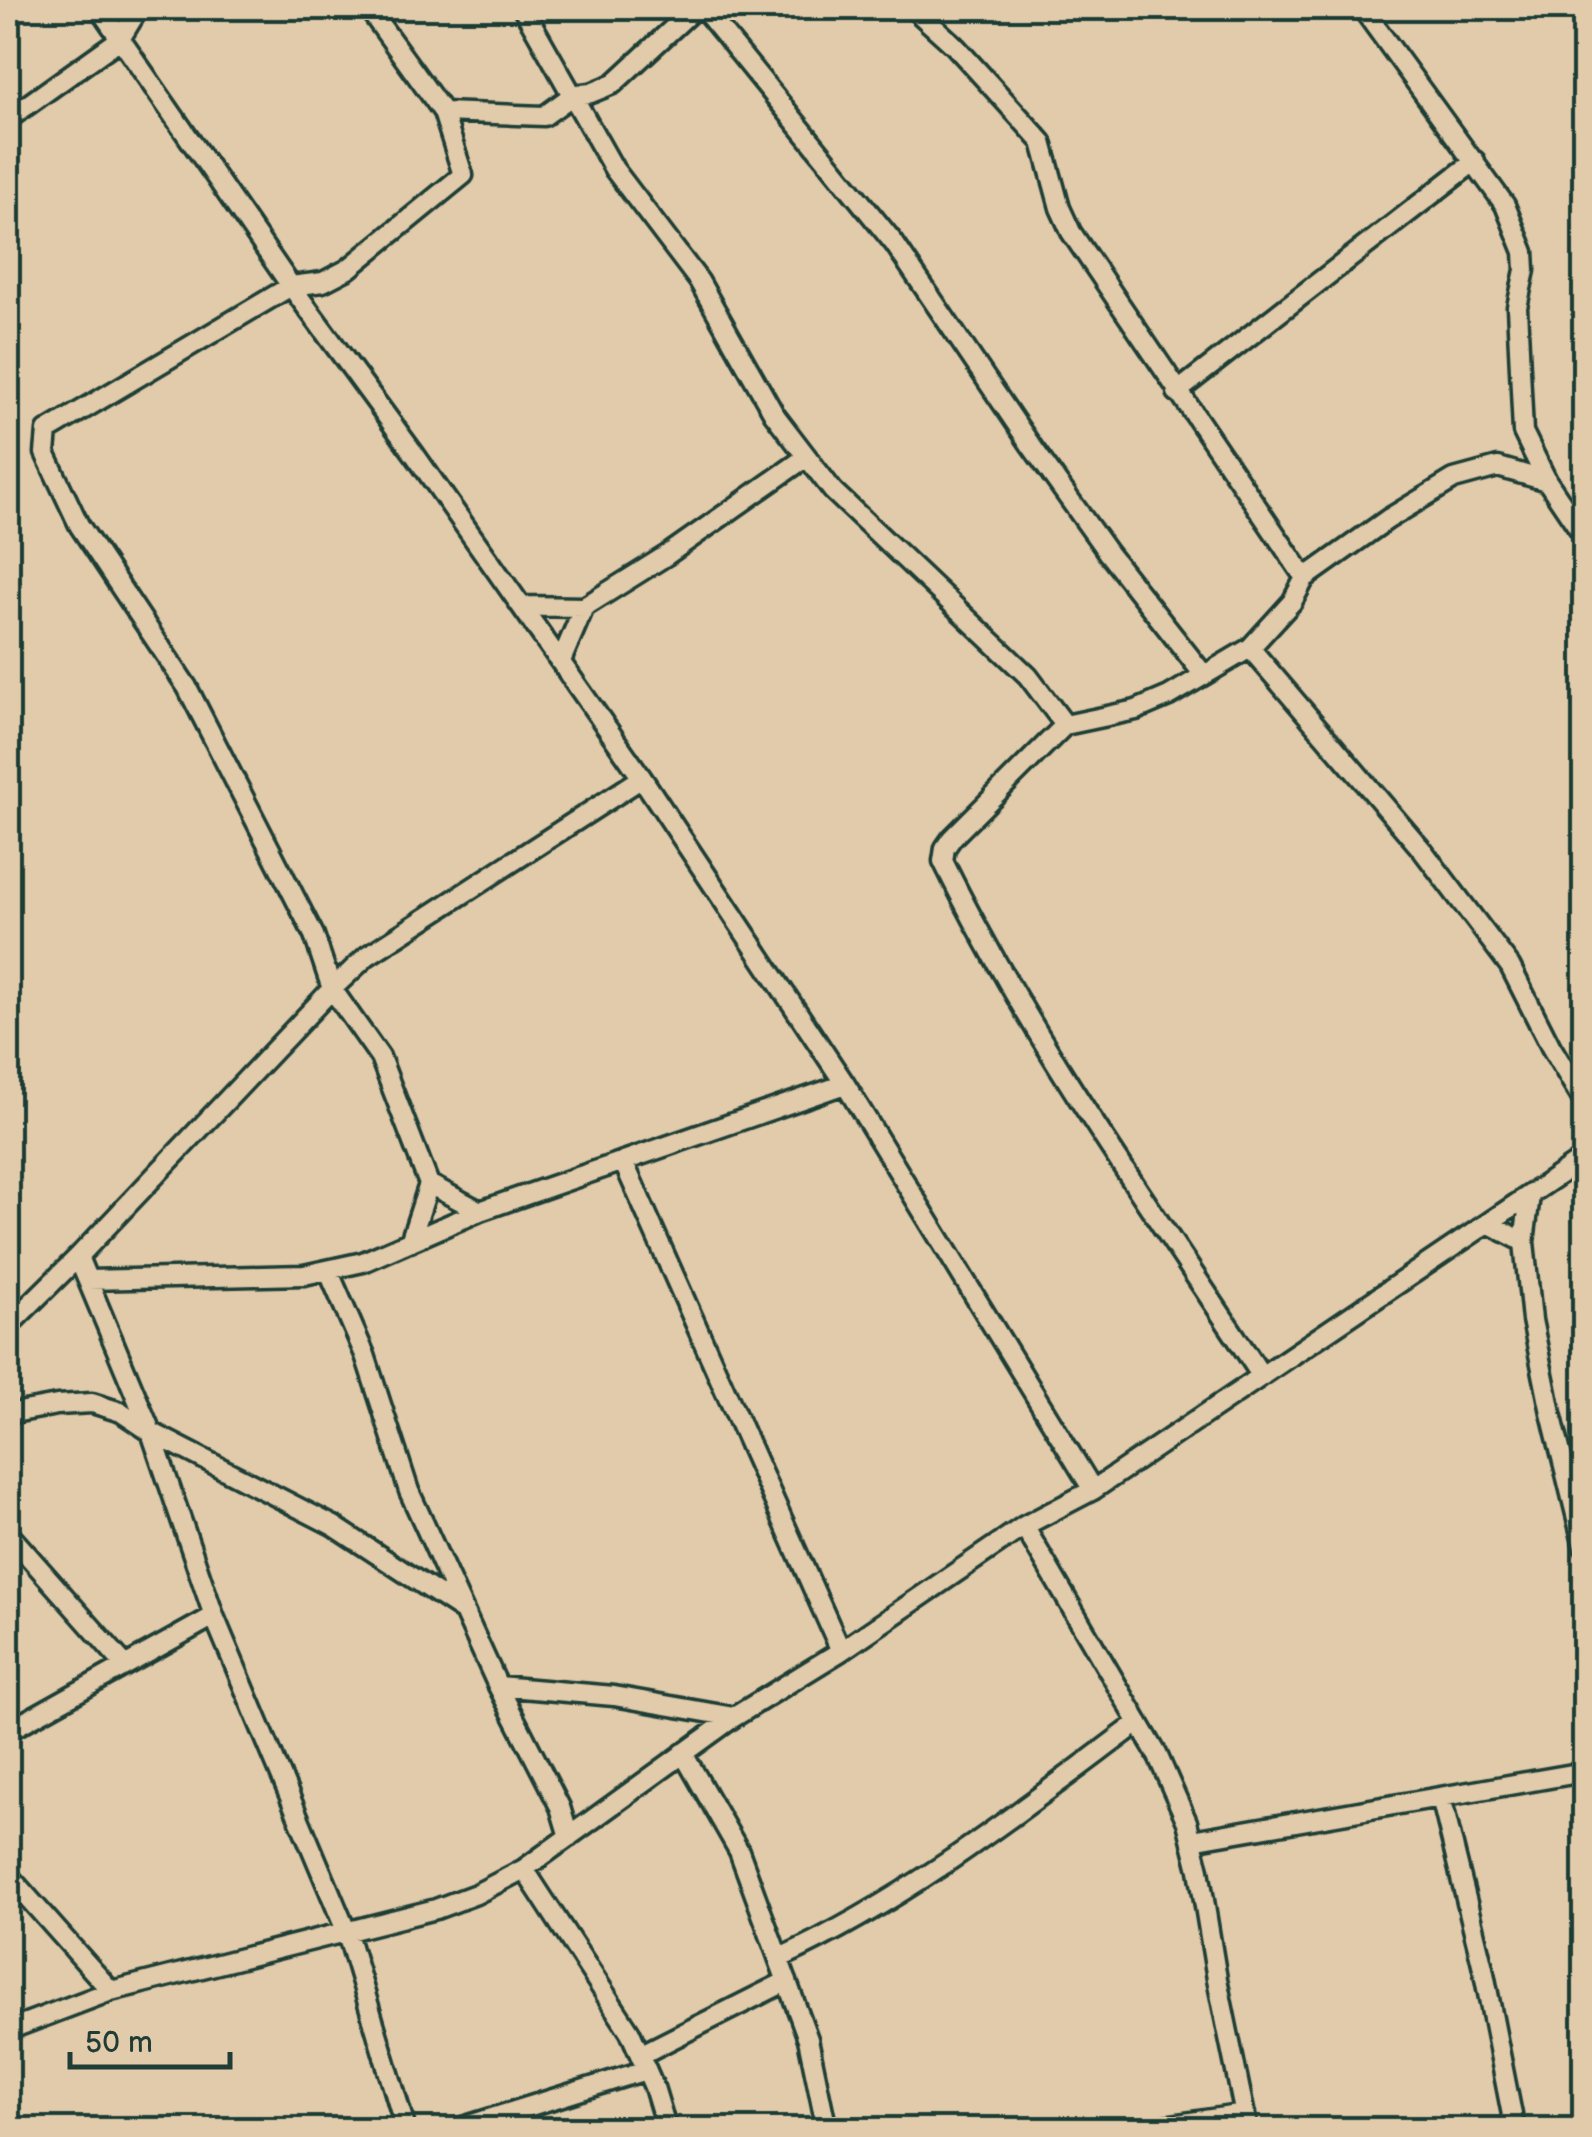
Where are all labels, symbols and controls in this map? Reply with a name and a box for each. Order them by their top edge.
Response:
scale bar [70,2007,230,2069]
text: 50 m [85,2025,153,2061]

